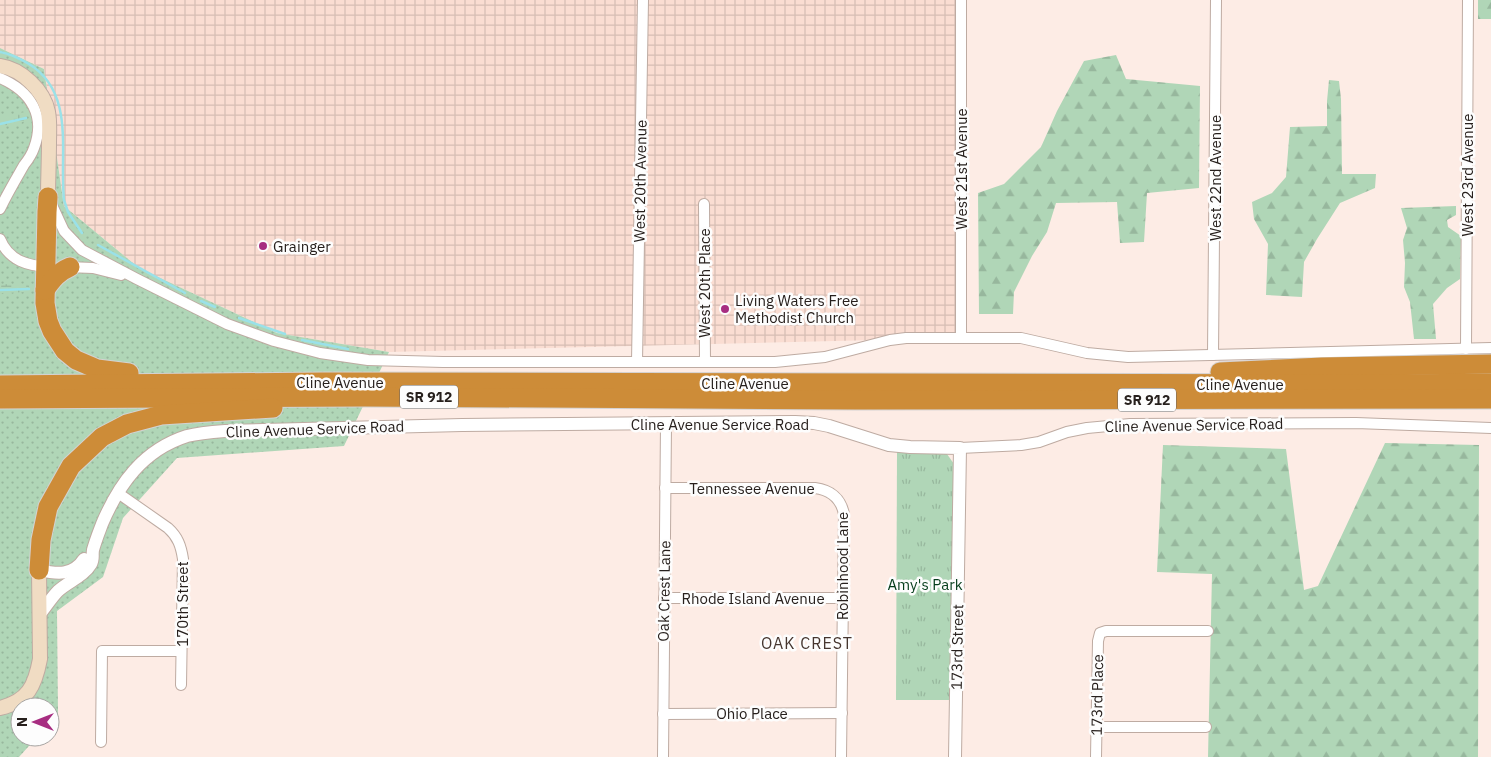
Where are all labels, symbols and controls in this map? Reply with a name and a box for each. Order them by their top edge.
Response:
street label: West 21st Avenue [952,108,971,230]
street label: West 23rd Avenue [1458,113,1477,237]
street label: West 22nd Avenue [1206,115,1225,241]
street label: West 20th Avenue [629,119,651,243]
street label: West 20th Place [695,228,714,338]
place label: Grainger [273,237,331,256]
marker: Grainger [257,240,269,252]
place label: Living Waters Free Methodist Church [735,291,858,327]
marker: Living Waters Free Methodist Church [719,303,731,315]
street label: Cline Avenue [296,373,384,392]
street label: Cline Avenue [701,374,789,393]
street label: Cline Avenue [1196,375,1284,394]
road number: SR 912 [400,386,458,408]
road number: SR 912 [1118,388,1176,412]
street label: Cline Avenue Service Road [1105,414,1283,436]
street label: Cline Avenue Service Road [631,415,809,434]
street label: Cline Avenue Service Road [225,416,405,442]
street label: Tennessee Avenue [689,479,815,498]
street label: Robinhood Lane [833,512,852,620]
street label: Oak Crest Lane [654,540,674,642]
street label: 170th Street [173,561,192,647]
park label: Amy's Park [887,575,963,594]
street label: Rhode Island Avenue [681,589,825,608]
street label: 173rd Street [947,604,967,690]
district label: OAK CREST [761,633,853,653]
street label: 173rd Place [1087,654,1107,736]
north arrow [10,697,60,747]
street label: Ohio Place [716,704,788,723]
text: N [13,717,31,727]

